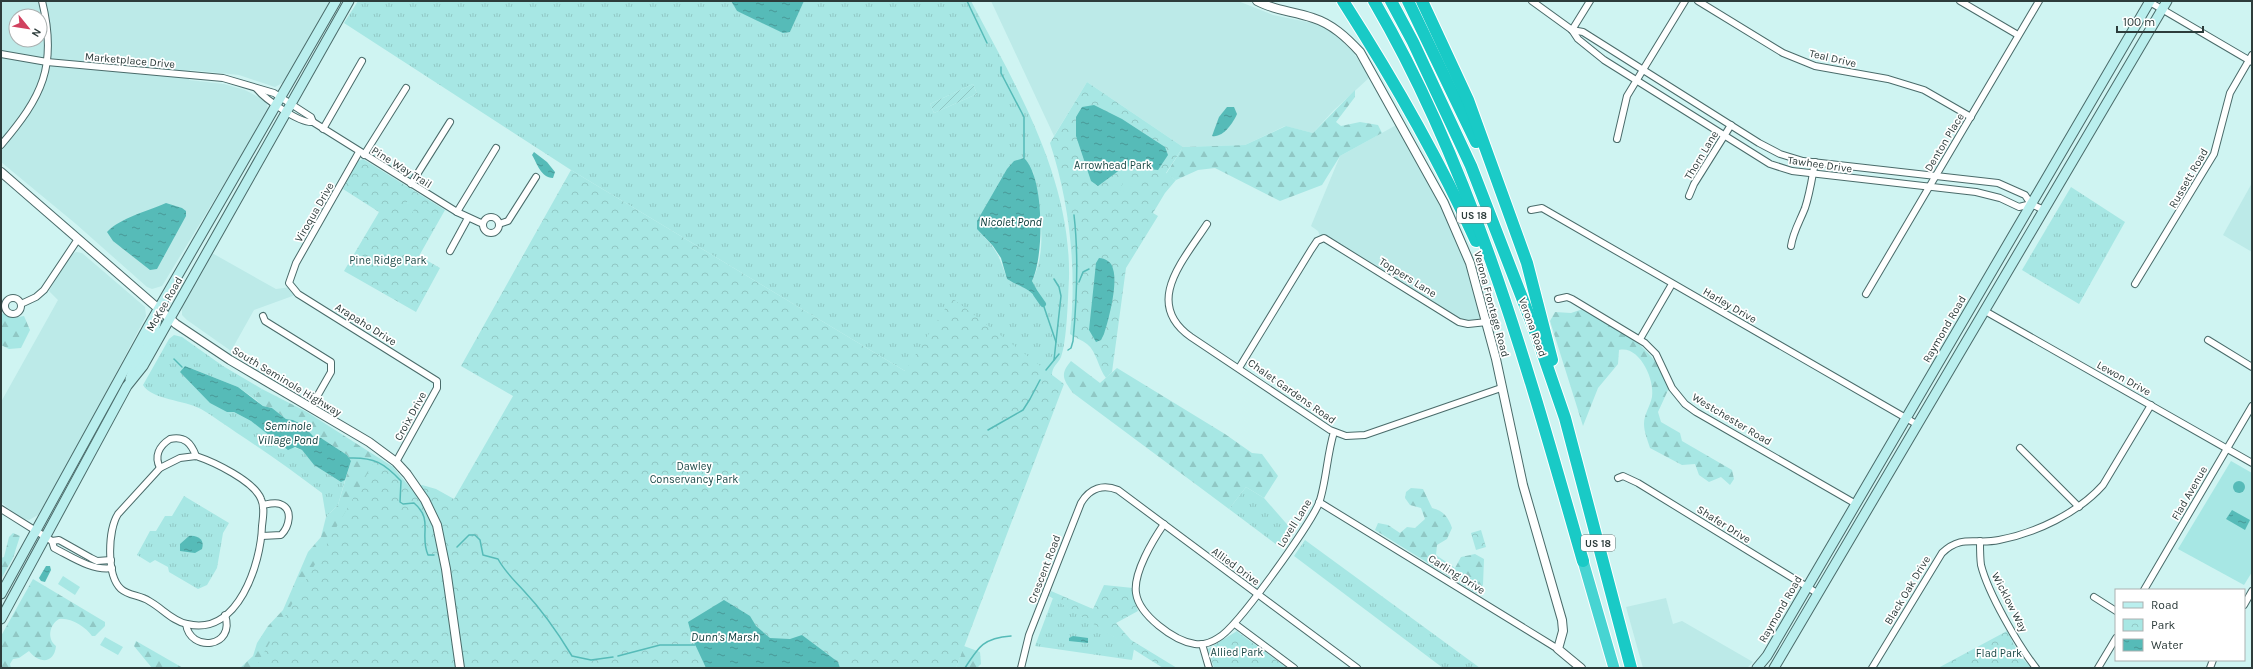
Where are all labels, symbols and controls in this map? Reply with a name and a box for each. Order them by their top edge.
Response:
north arrow [8,8,48,48]
scale bar [2117,8,2203,34]
text: 100 m [2123,15,2155,29]
text: N [29,26,44,39]
street label: Teal Drive [1808,47,1858,70]
street label: Marketplace Drive [84,50,176,71]
street label: Denton Place [1922,111,1967,174]
street label: Thorn Lane [1682,128,1721,182]
street label: Pine Way Trail [369,144,434,191]
street label: Russett Road [2166,146,2211,210]
street label: Tawhee Drive [1787,154,1853,175]
park label: Arrowhead Park [1074,159,1152,172]
street label: Viroqua Drive [292,180,337,244]
road number: US 18 [1457,207,1491,223]
water label: Nicolet Pond [980,215,1043,229]
street label: Verona Frontage Road [1471,250,1512,359]
park label: Pine Ridge Park [349,254,427,267]
street label: Toppers Lane [1377,255,1439,300]
street label: McKee Road [144,275,185,334]
street label: Harley Drive [1701,285,1759,326]
street label: Raymond Road [1920,293,1969,365]
street label: Verona Road [1516,296,1549,359]
street label: Arapaho Drive [333,300,399,349]
street label: South Seminole Highway [230,344,344,419]
street label: Chalet Gardens Road [1245,356,1338,427]
street label: Lewon Drive [2094,358,2153,399]
street label: Croix Drive [392,389,429,443]
street label: Westchester Road [1690,391,1774,448]
water label: Seminole Village Pond [258,419,319,447]
park label: Dawley Conservancy Park [650,460,738,486]
street label: Flad Avenue [2169,464,2210,523]
street label: Lovell Lane [1274,496,1315,550]
street label: Shafer Drive [1694,503,1753,546]
street label: Crescent Road [1025,533,1063,605]
road number: US 18 [1581,535,1615,551]
street label: Allied Drive [1209,545,1263,588]
street label: Carling Drive [1426,552,1488,597]
street label: Black Oak Drive [1882,553,1933,627]
street label: Wicklow Way [1989,570,2030,634]
street label: Raymond Road [1756,573,1805,645]
legend [2115,589,2245,661]
text: Road [2151,598,2179,612]
text: Park [2151,618,2176,632]
water label: Dunn's Marsh [691,630,759,644]
text: Water [2151,638,2184,652]
park label: Allied Park [1211,646,1263,659]
park label: Flad Park [1976,647,2022,660]

